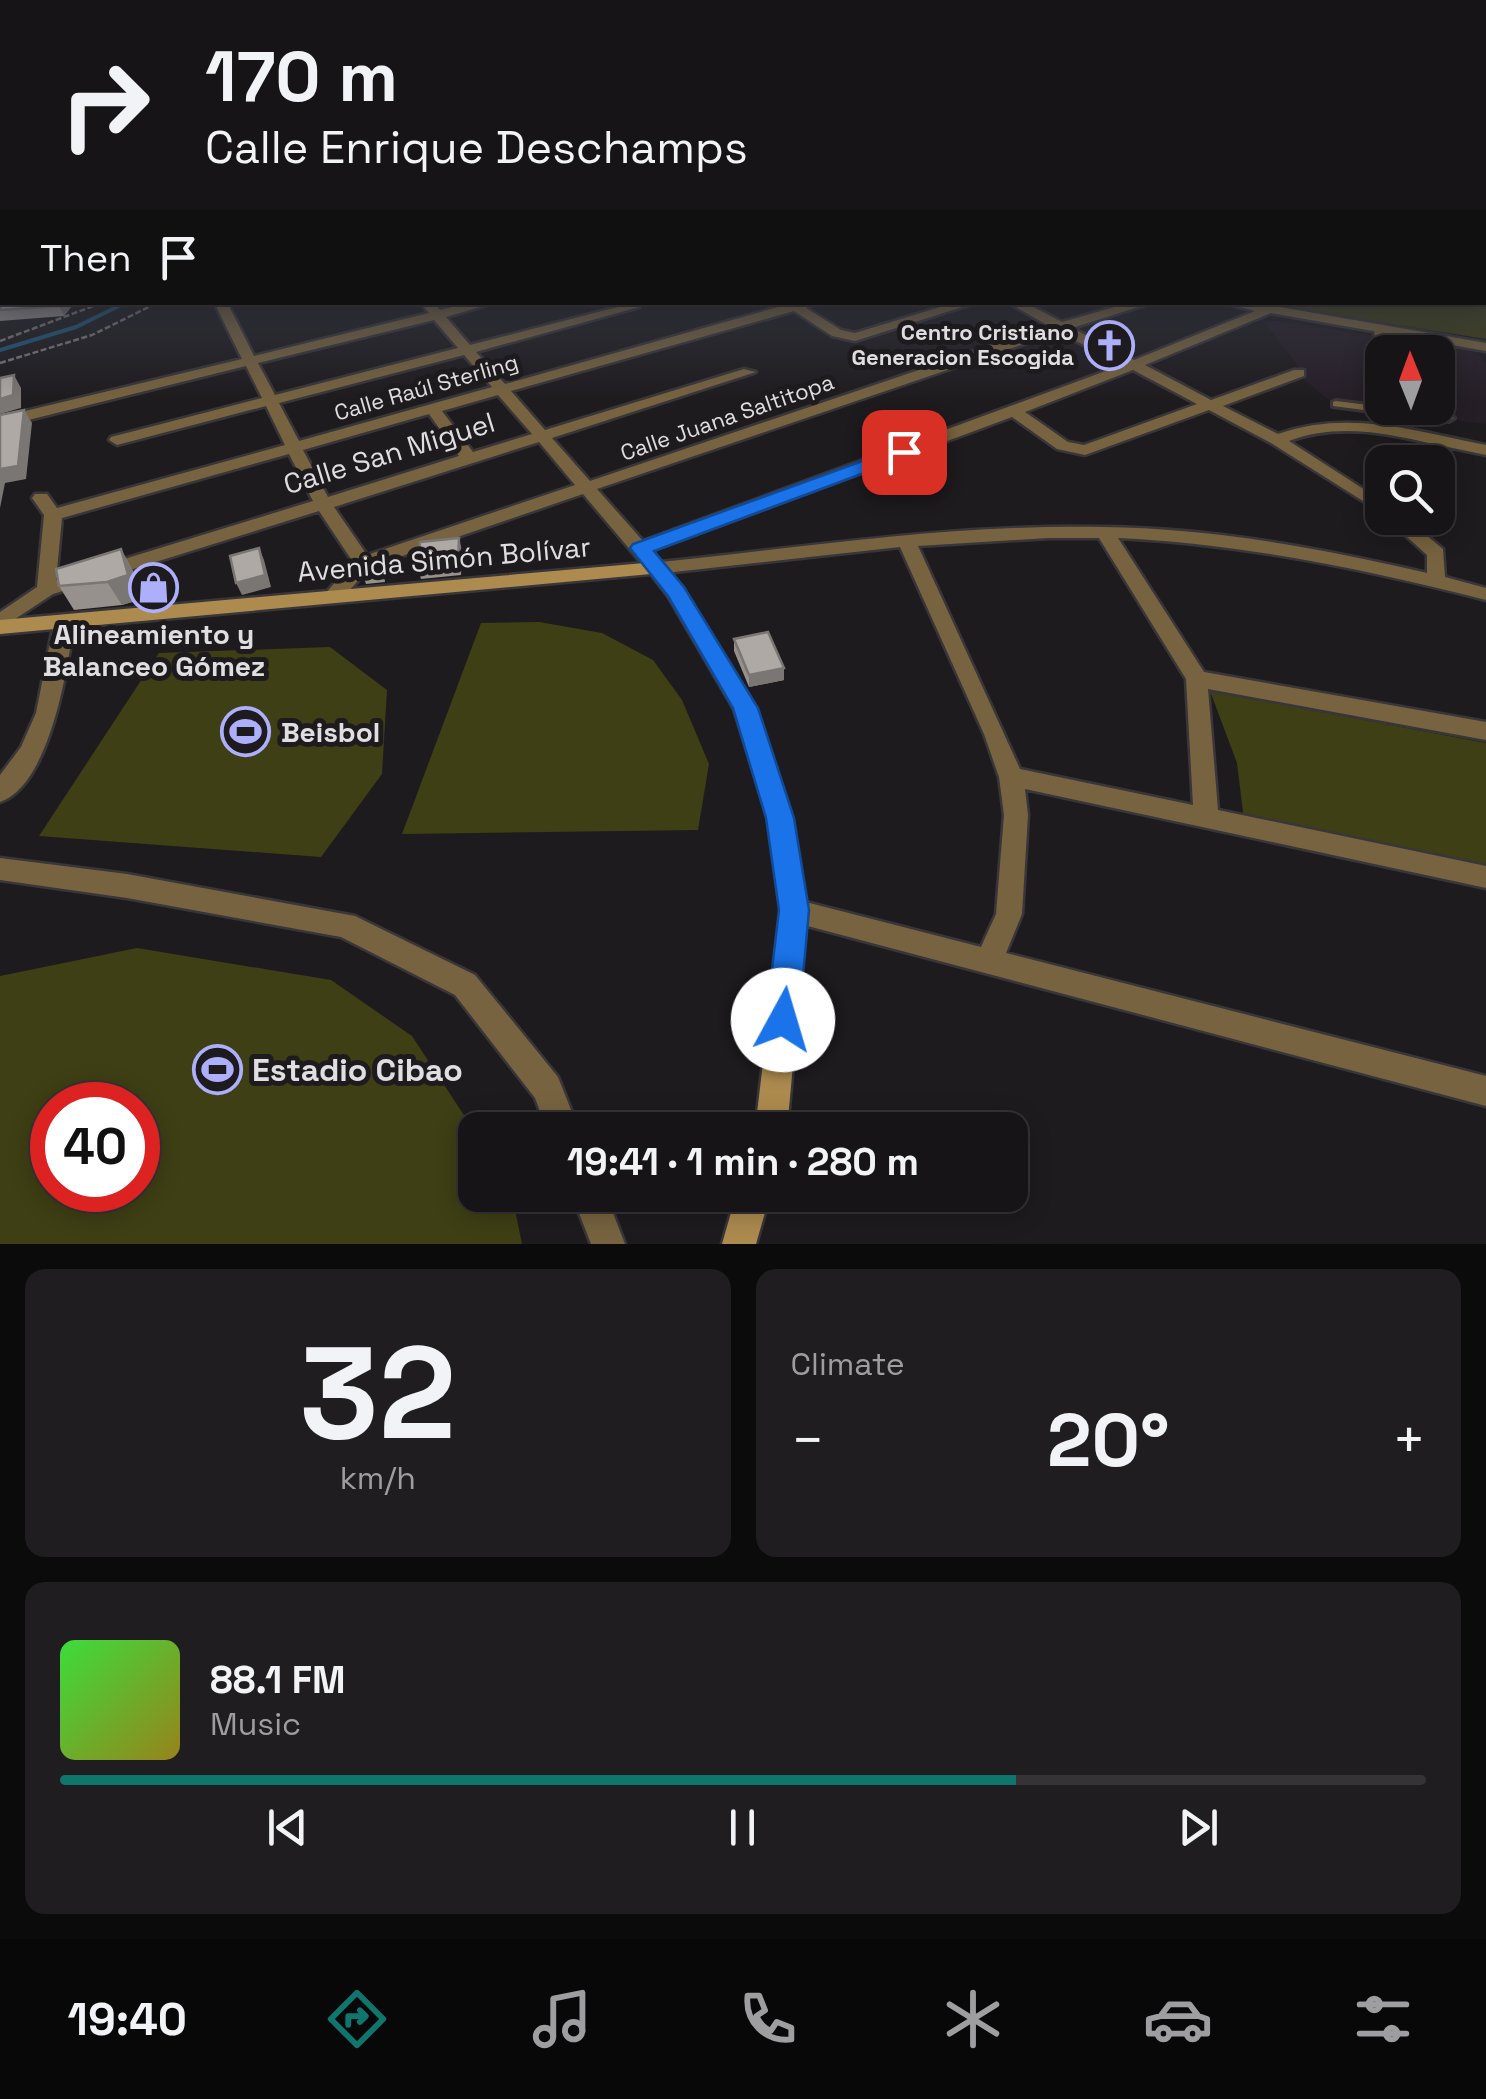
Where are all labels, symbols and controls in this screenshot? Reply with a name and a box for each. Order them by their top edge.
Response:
text: 170 m [205,32,398,121]
icon: right [40,40,170,170]
text: Calle Enrique Deschamps [205,119,748,176]
icon: arrive [151,230,206,285]
text: Then [40,234,131,282]
place label: Centro Cristiano Generacion Escogida [851,318,1074,371]
church icon: Centro Cristiano Generacion Escogida [1083,319,1135,371]
north arrow [1365,335,1455,425]
map controls [1365,335,1455,535]
street label: Calle Raúl Sterling [331,347,521,427]
street label: Calle Juana Saltitopa [617,367,838,467]
street label: Calle San Miguel [279,404,499,502]
pin [862,410,947,495]
icon: arrive [877,425,932,480]
button: search [1365,445,1455,535]
street label: Avenida Simón Bolívar [296,528,592,590]
shop icon: Alineamiento y Balanceo Gómez [128,561,180,613]
place label: Alineamiento y Balanceo Gómez [43,616,265,684]
sports icon: Beisbol [220,706,272,758]
place label: Beisbol [281,714,380,750]
position arrow [731,968,835,1072]
sports icon: Estadio Cibao [191,1044,243,1096]
place label: Estadio Cibao [252,1050,463,1090]
speed limit sign: 40 [30,1082,160,1212]
text: 19:41 · 1 min · 280 m [567,1138,919,1186]
text: 32 [300,1310,456,1476]
text: Climate [791,1344,905,1384]
text: 20° [1047,1392,1170,1488]
text: − [791,1405,825,1475]
text: + [1392,1405,1426,1475]
text: km/h [340,1458,416,1498]
text: 88.1 FM [210,1656,346,1704]
text: Music [210,1704,301,1744]
icon: previous [260,1800,315,1855]
icon: pause [715,1800,770,1855]
icon: next [1171,1800,1226,1855]
icon: directions [322,1984,392,2054]
icon: music [527,1984,597,2054]
icon: phone [733,1984,803,2054]
icon: climate [938,1984,1008,2054]
icon: car [1143,1984,1213,2054]
icon: filters [1348,1984,1418,2054]
text: 19:40 [68,1991,187,2048]

